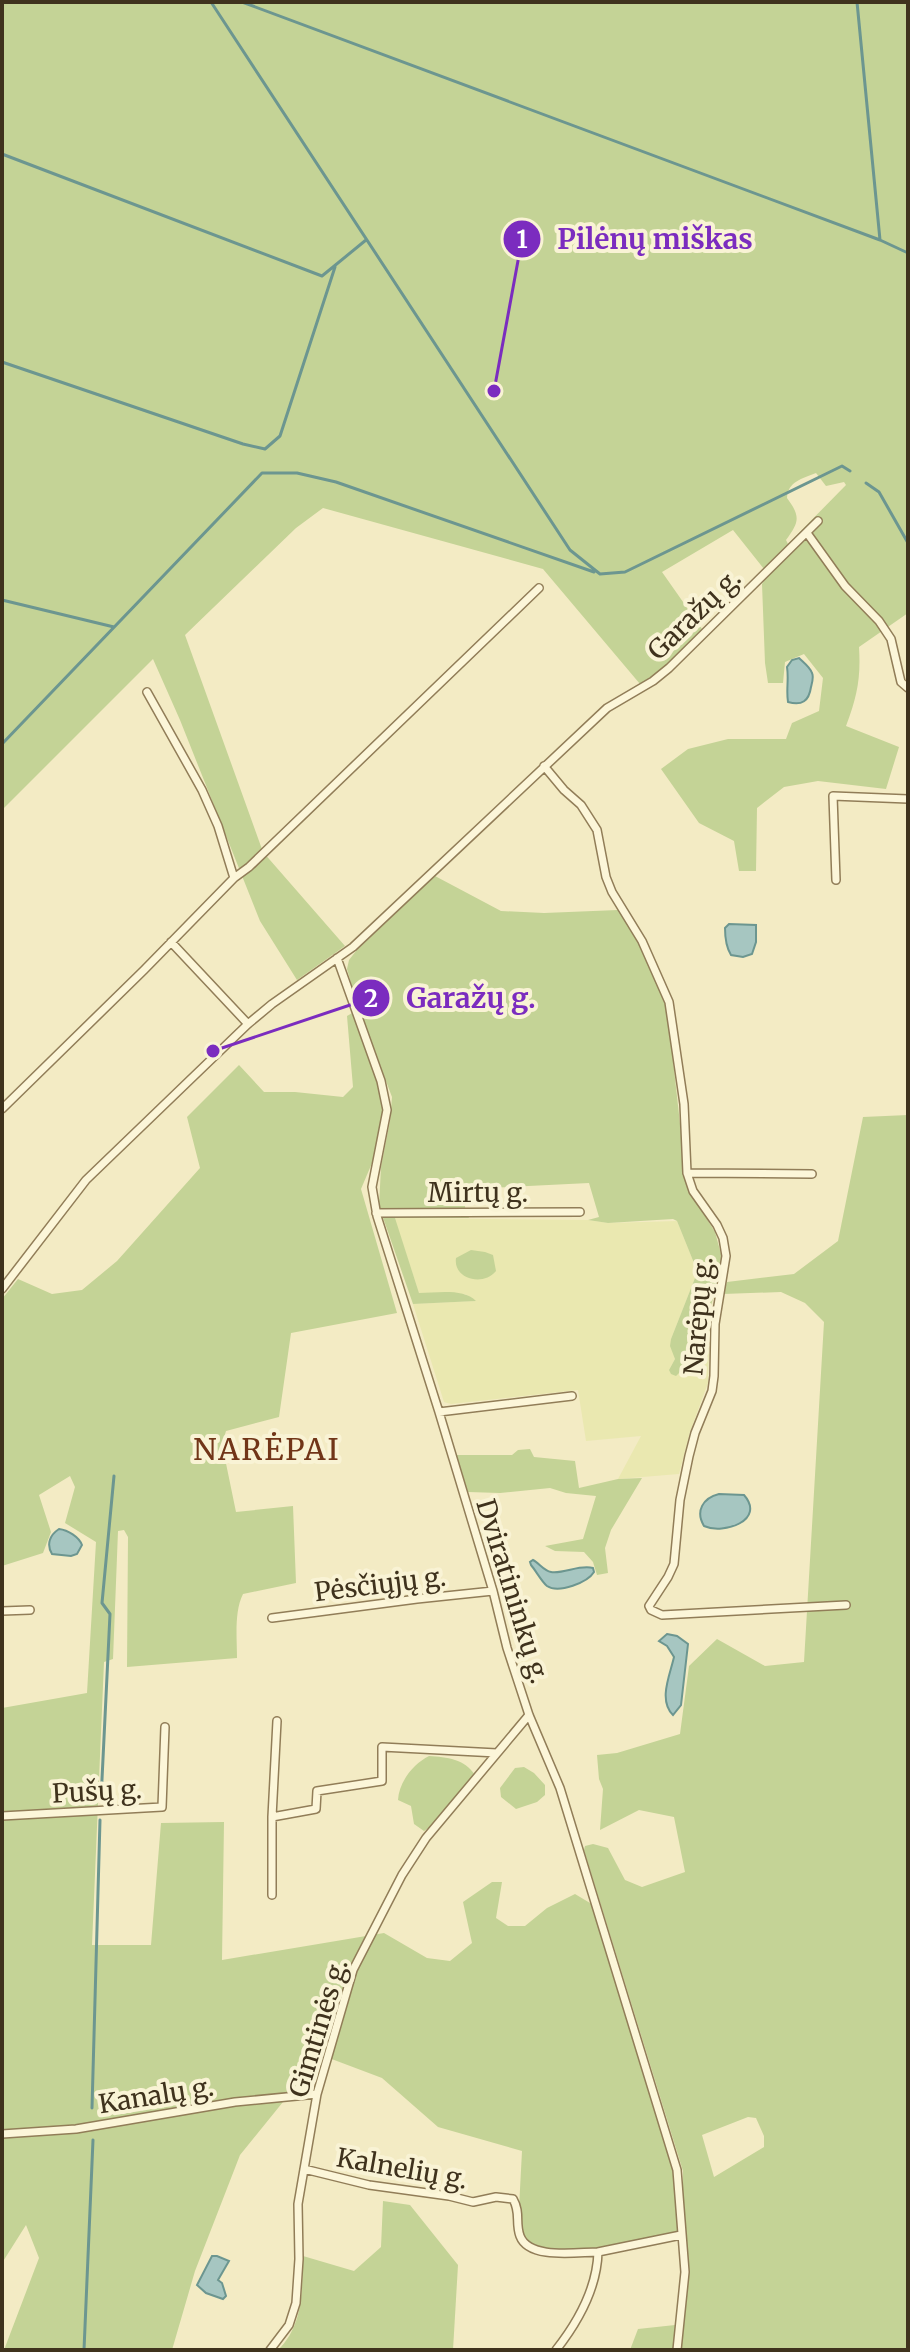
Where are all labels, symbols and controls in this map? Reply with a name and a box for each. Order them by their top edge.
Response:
callout: Pilėnų miškas [502,213,769,265]
text: Pilėnų miškas [557,221,753,257]
text: 1 [516,224,528,255]
street label: Garažų g. [641,562,747,666]
callout: Garažų g. [351,972,552,1024]
text: Garažų g. [406,980,536,1016]
text: 2 [364,983,378,1014]
street label: Mirtų g. [428,1176,528,1209]
street label: Narėpų g. [676,1255,720,1377]
district label: NARĖPAI [193,1430,341,1468]
street label: Dviratininkų g. [469,1495,557,1687]
street label: Pėsčiųjų g. [312,1560,448,1608]
street label: Pušų g. [51,1772,143,1810]
street label: Gimtinės g. [281,1955,355,2101]
street label: Kanalų g. [96,2070,216,2120]
street label: Kalnelių g. [334,2140,470,2196]

